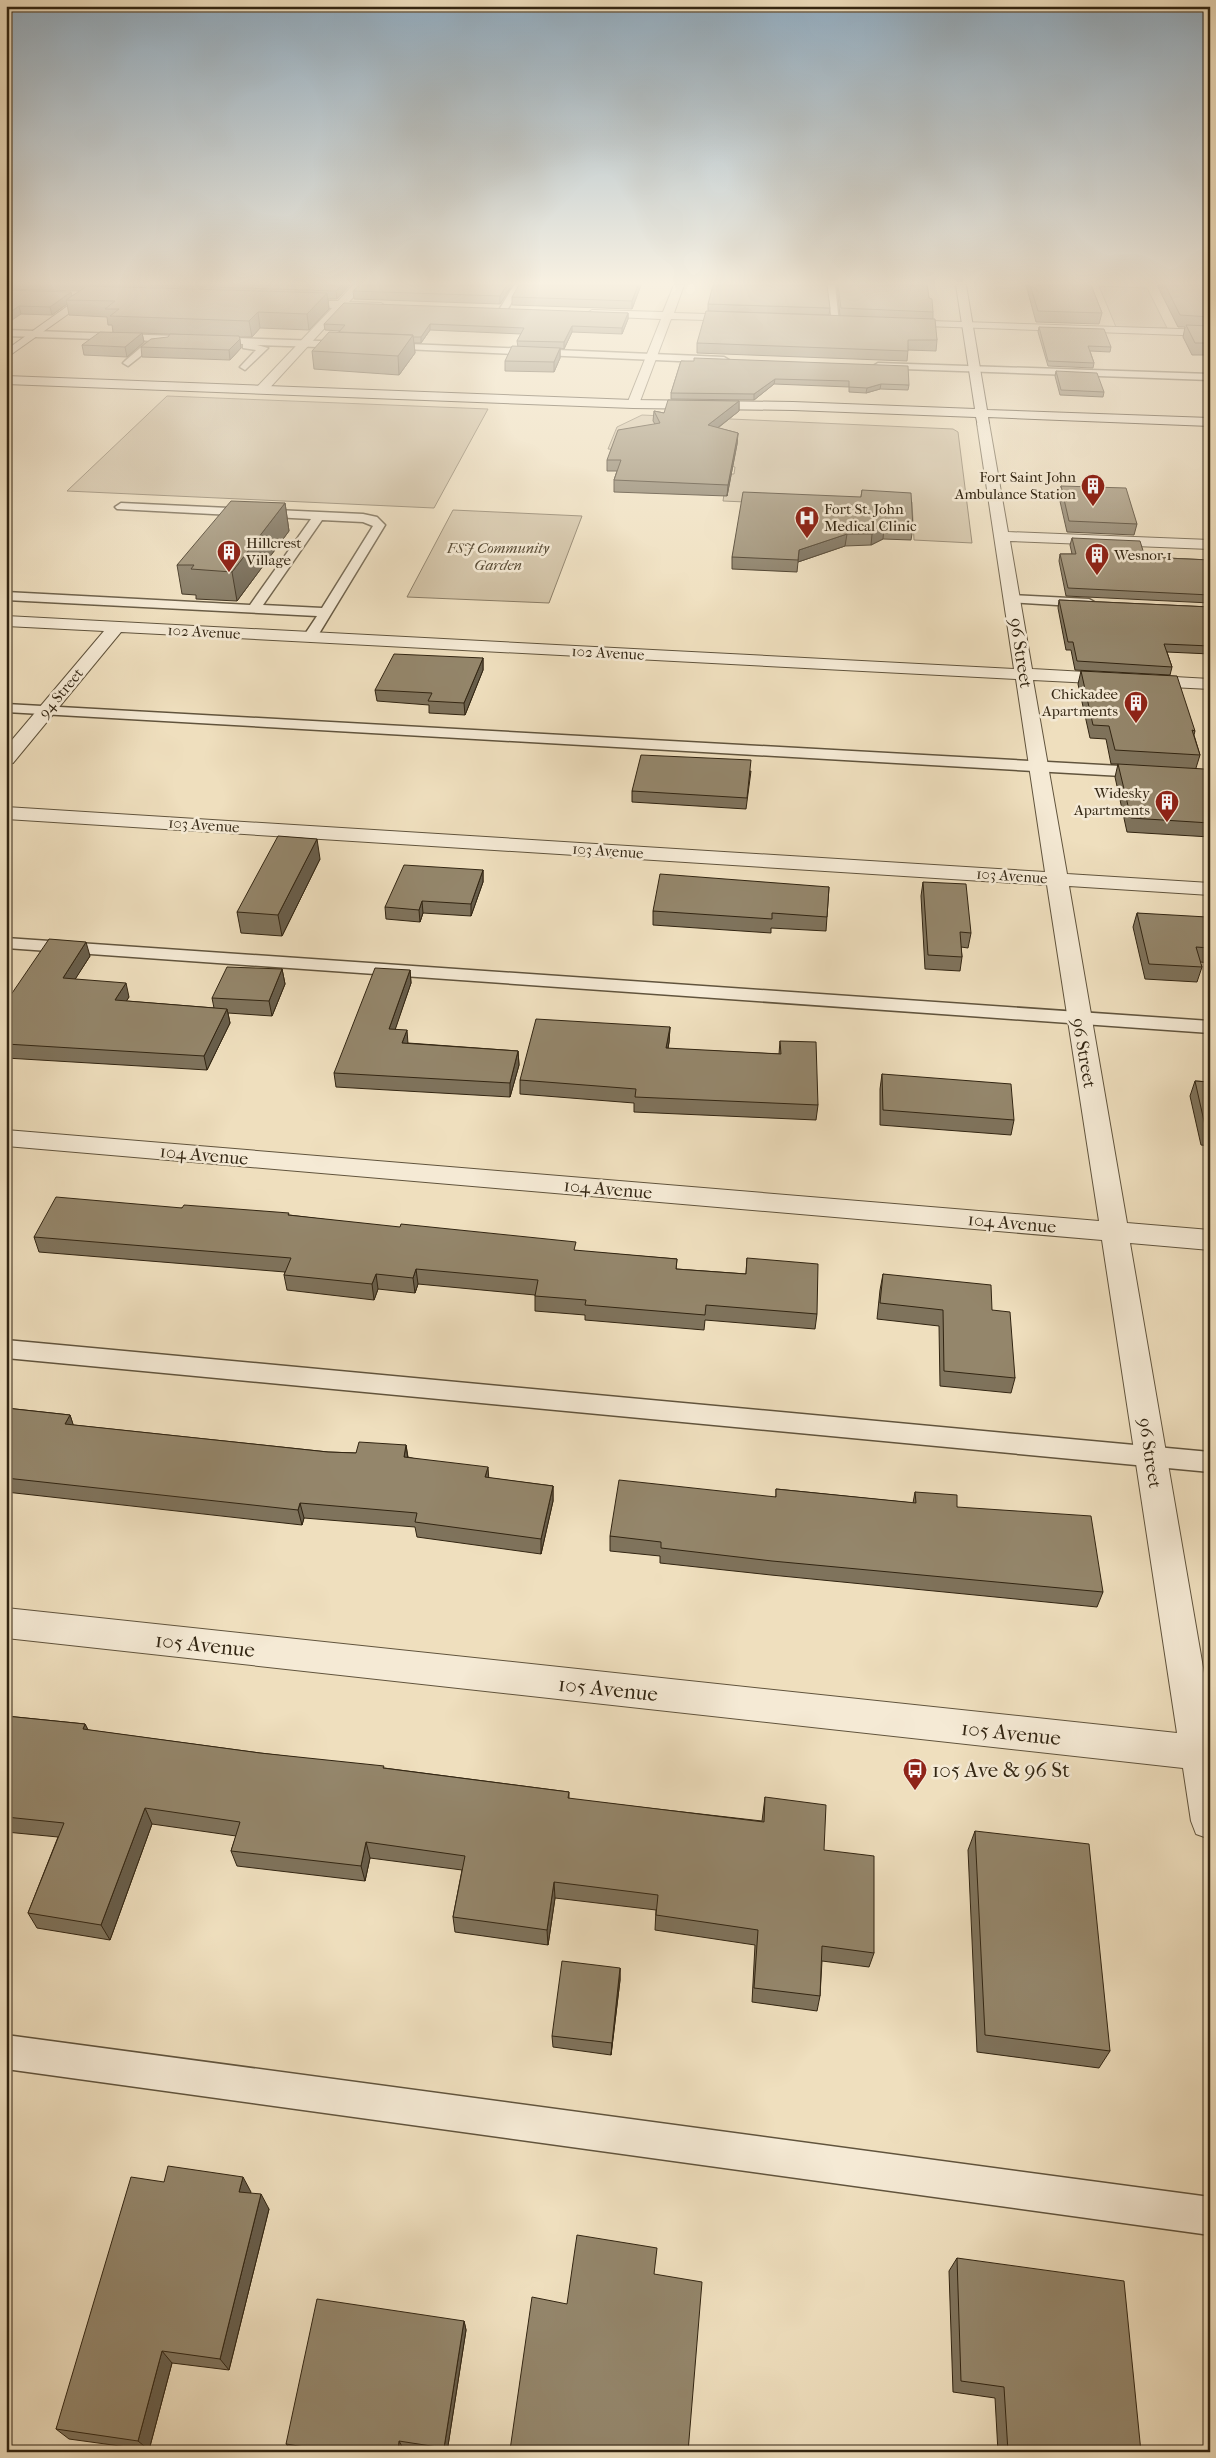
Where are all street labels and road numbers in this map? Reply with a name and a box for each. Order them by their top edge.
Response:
street label: 96 Street [1005,617,1036,690]
street label: 102 Avenue [167,621,241,643]
street label: 102 Avenue [571,642,645,664]
street label: 94 Street [35,664,87,722]
street label: 103 Avenue [168,814,241,837]
street label: 103 Avenue [572,840,645,863]
street label: 103 Avenue [976,865,1049,888]
street label: 96 Street [1067,1017,1100,1090]
street label: 104 Avenue [159,1141,249,1170]
street label: 104 Avenue [563,1175,653,1204]
street label: 104 Avenue [967,1209,1057,1238]
street label: 96 Street [1134,1417,1165,1490]
street label: 105 Avenue [154,1628,256,1662]
street label: 105 Avenue [557,1672,659,1706]
street label: 105 Avenue [960,1716,1062,1750]

